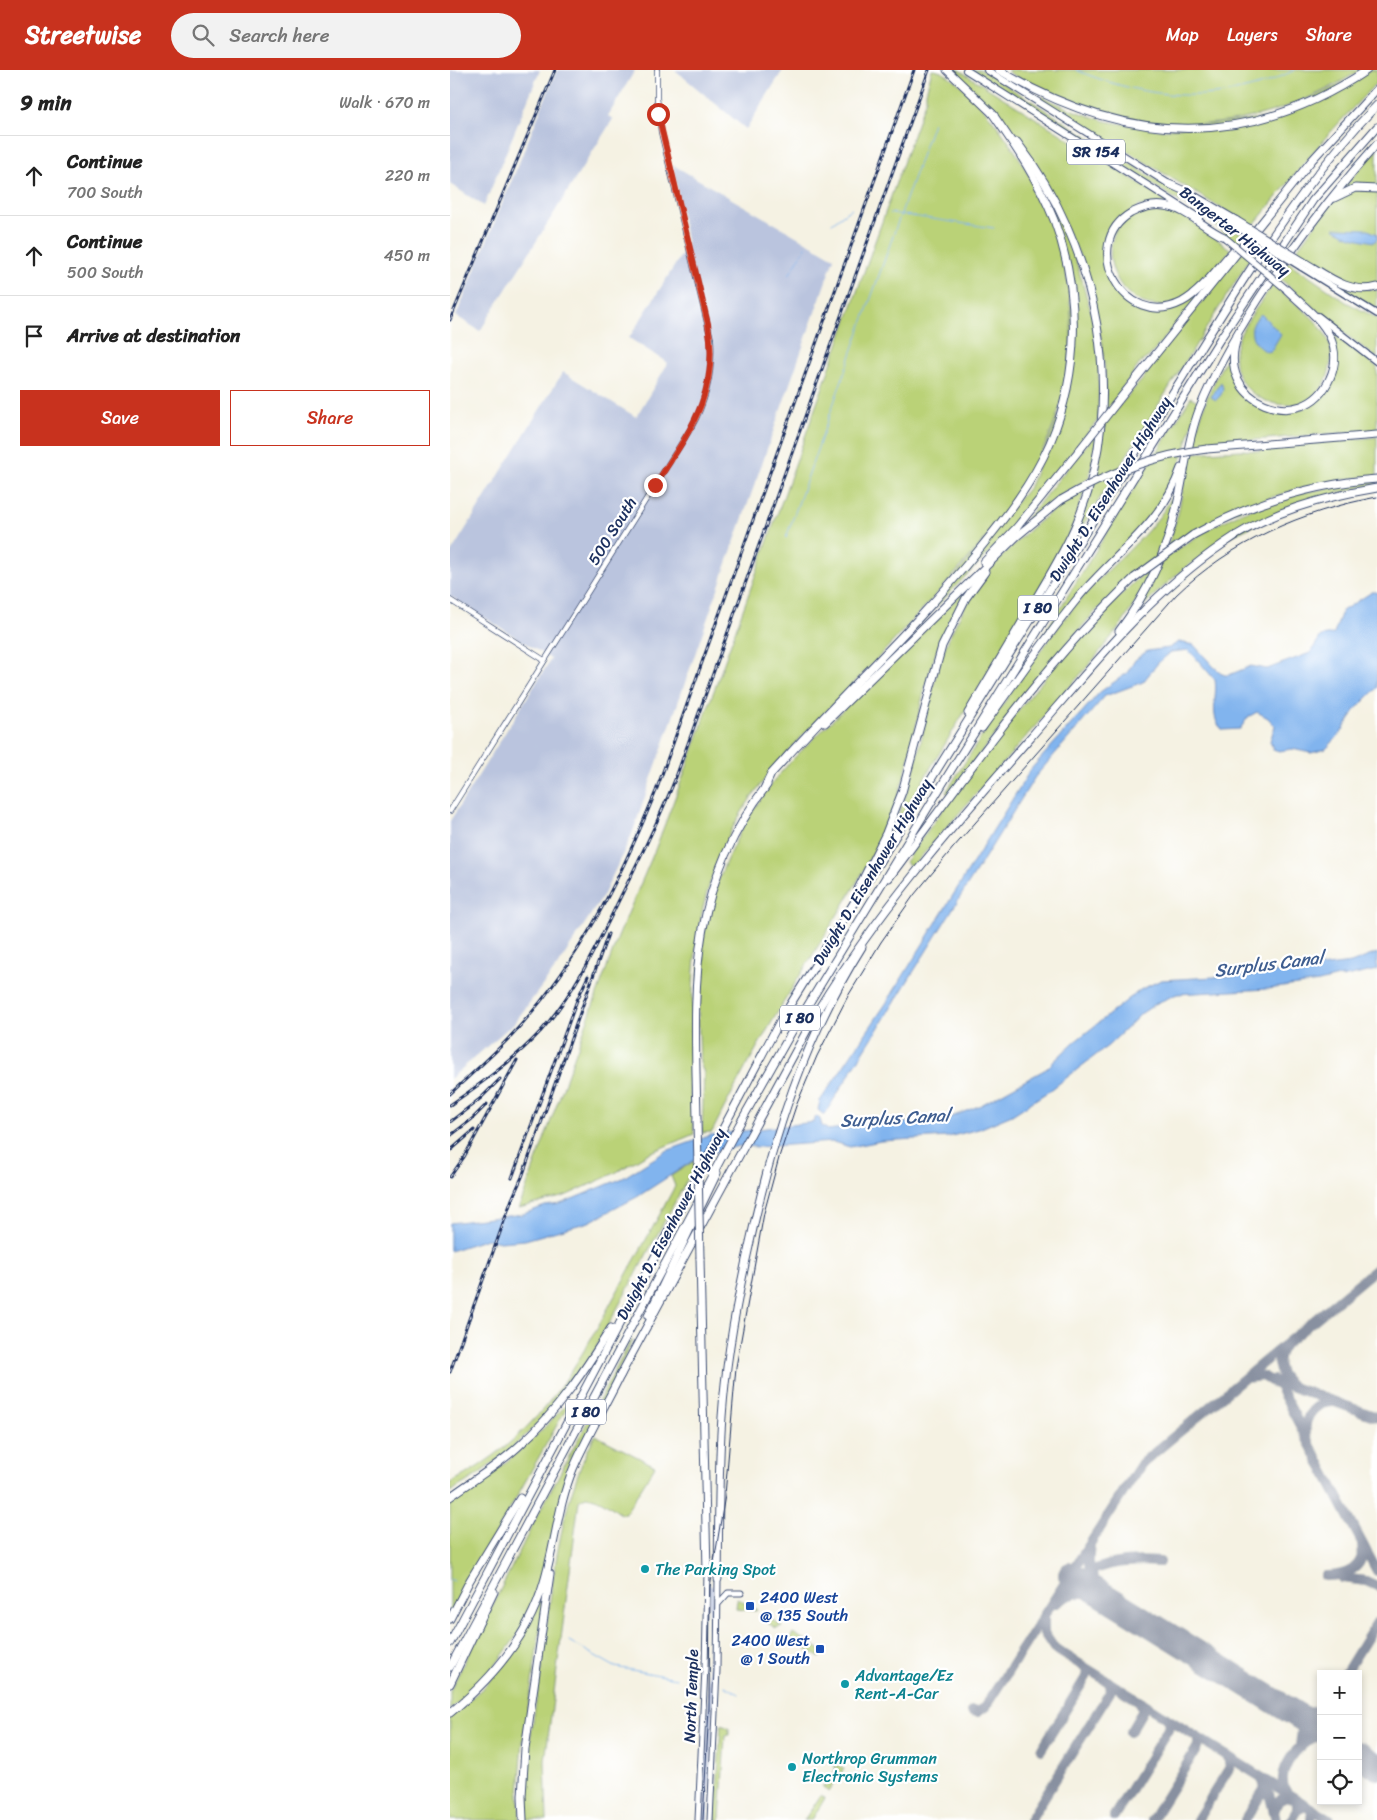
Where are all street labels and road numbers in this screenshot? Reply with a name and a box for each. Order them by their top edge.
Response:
road number: SR 154 [1067,140,1125,164]
street label: Bangerter Highway [1173,178,1298,284]
street label: Dwight D. Eisenhower Highway [1041,390,1180,588]
street label: 500 South [579,491,645,571]
road number: I 80 [1018,596,1058,620]
street label: Dwight D. Eisenhower Highway [804,772,940,971]
road number: I 80 [780,1006,820,1030]
street label: Dwight D. Eisenhower Highway [608,1122,735,1326]
road number: I 80 [566,1400,606,1424]
street label: North Temple [675,1648,707,1743]

